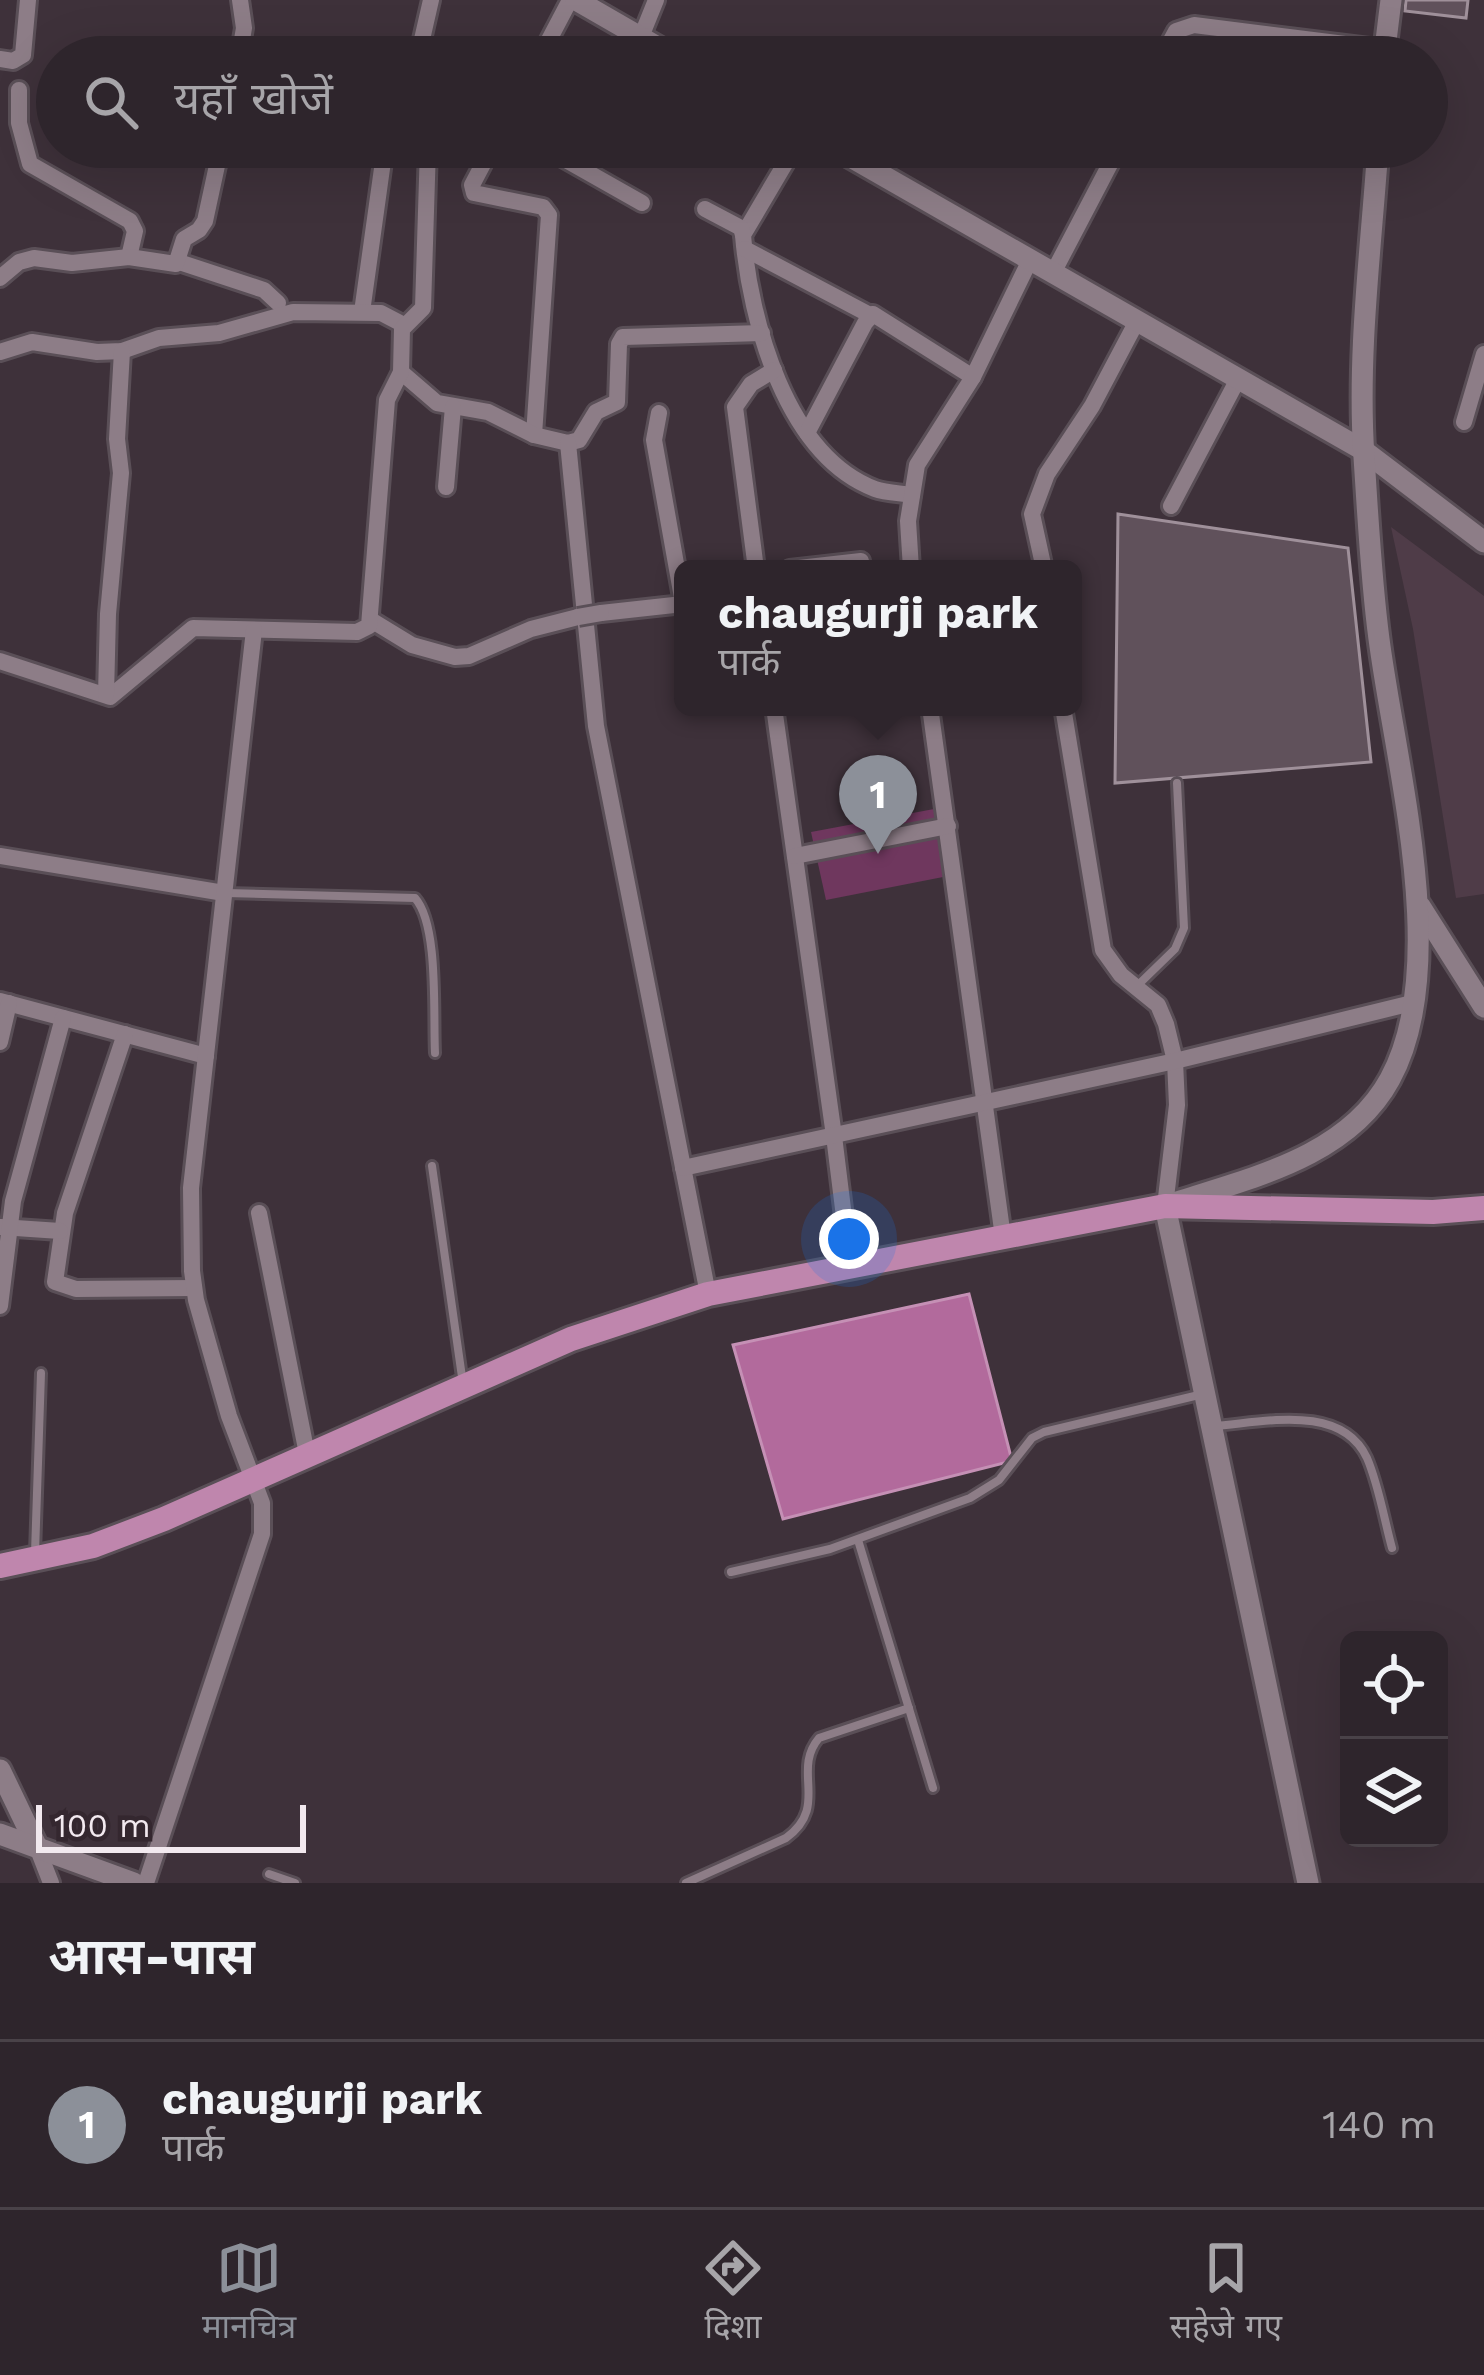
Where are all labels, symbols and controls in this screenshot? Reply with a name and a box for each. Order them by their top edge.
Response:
search box [36,36,1448,168]
icon: search [78,69,144,135]
text: यहाँ खोजें [174,72,333,125]
popup [674,560,1082,716]
text: chaugurji park [718,586,1038,639]
text: पार्क [718,639,780,684]
pin: 1 [839,755,917,854]
your location [819,1209,879,1269]
map controls [1340,1631,1448,1847]
button: locate [1340,1631,1448,1739]
button: layers [1340,1739,1448,1847]
scale bar [36,1799,306,1852]
text: 100 m [54,1806,151,1845]
text: आस-पास [48,1927,255,1986]
text: chaugurji park [162,2072,482,2125]
text: 1 [79,2102,95,2147]
text: 140 m [1322,2102,1436,2147]
text: पार्क [162,2125,224,2170]
tab: मानचित्र [202,2235,296,2351]
tab: दिशा [700,2235,766,2351]
tab: सहेजे गए [1170,2235,1282,2351]

